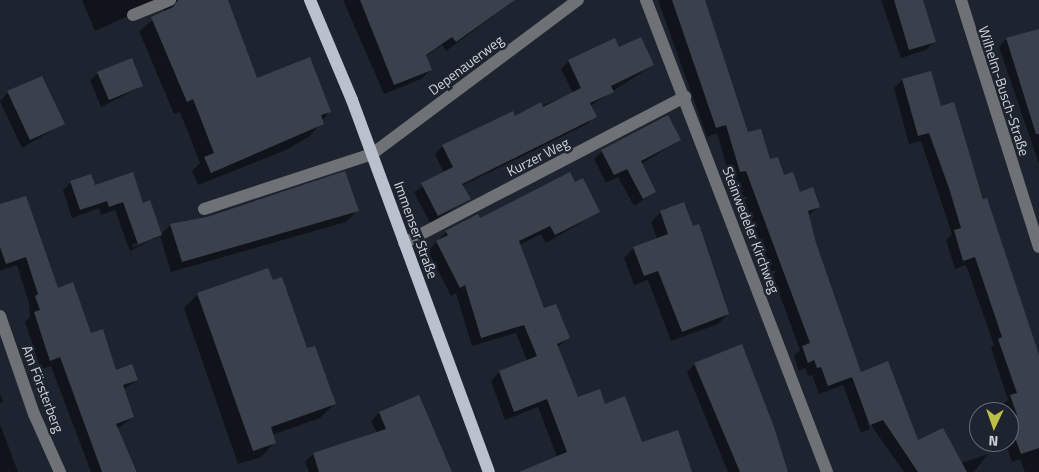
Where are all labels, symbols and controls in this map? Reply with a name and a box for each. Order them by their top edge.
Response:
street label: Wilhelm-Busch-Straße [975,24,1033,158]
street label: Depenauerweg [425,31,507,99]
street label: Kurzer Weg [504,134,572,180]
street label: Steinwedeler Kirchweg [719,164,783,296]
street label: Immenser Straße [391,179,441,281]
street label: Am Försterberg [19,343,67,435]
north arrow [969,402,1019,452]
text: N [988,431,999,452]

